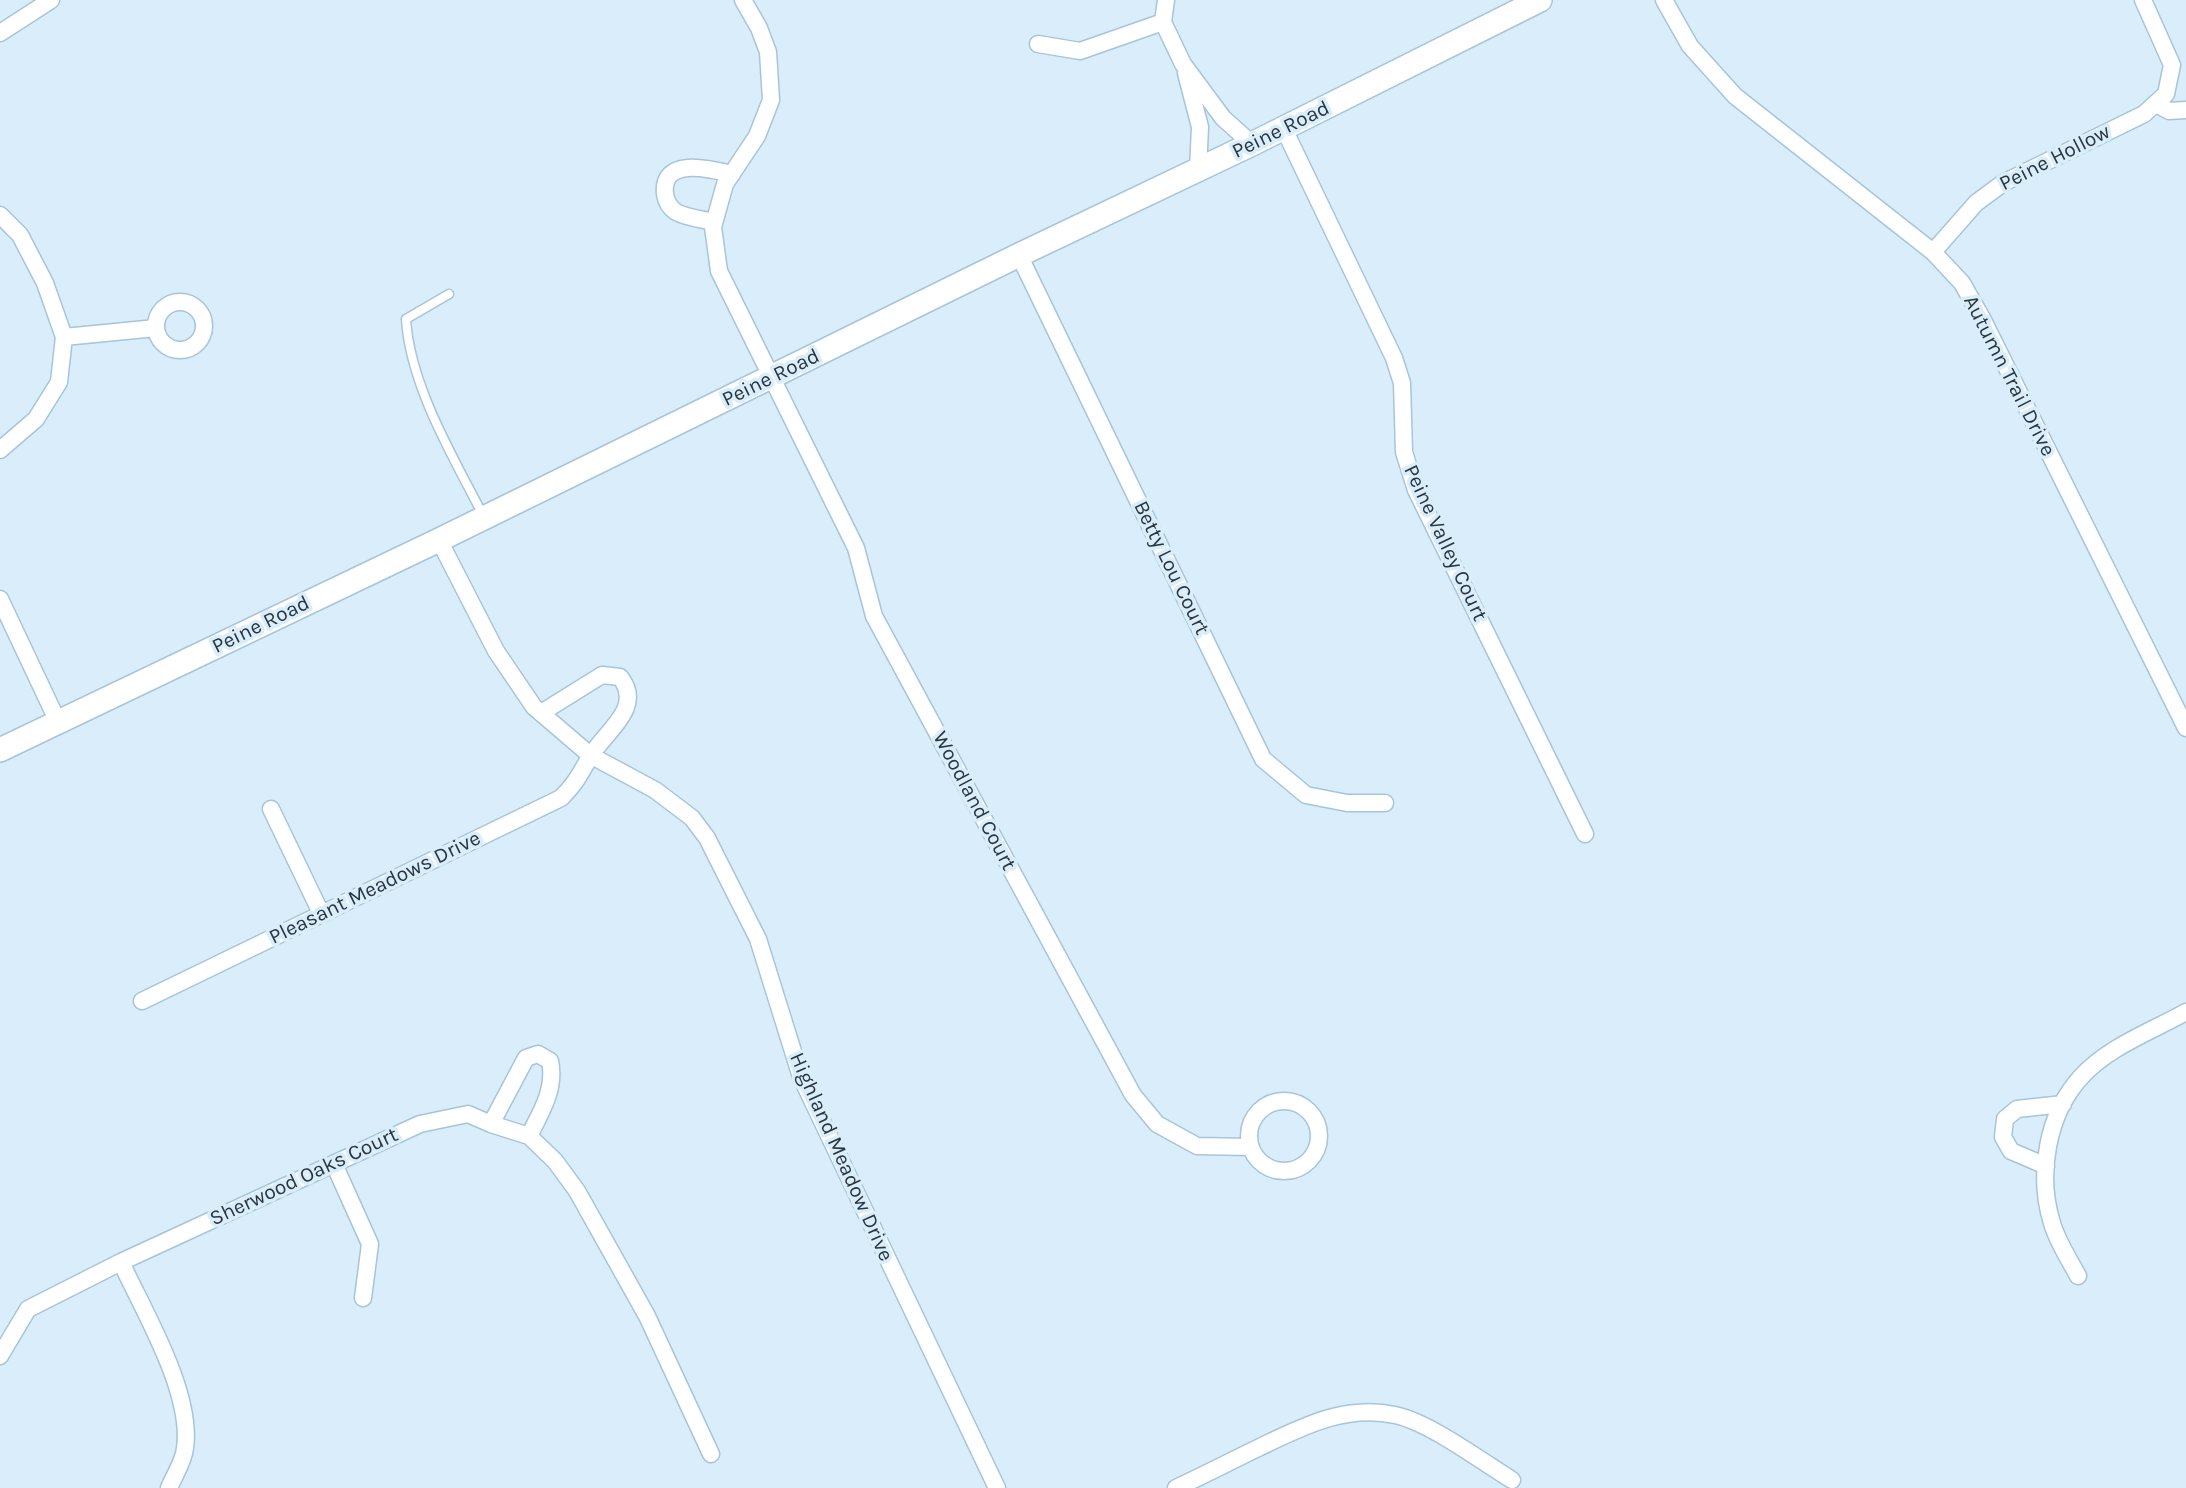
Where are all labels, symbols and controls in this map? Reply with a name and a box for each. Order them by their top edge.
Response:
street label: Peine Road [1228,96,1334,164]
street label: Peine Hollow [1995,119,2115,197]
street label: Autumn Trail Drive [1958,291,2060,461]
street label: Peine Road [718,344,824,412]
street label: Peine Valley Court [1398,461,1492,625]
street label: Betty Lou Court [1128,497,1214,639]
street label: Peine Road [208,591,314,659]
street label: Woodland Court [927,727,1021,875]
street label: Pleasant Meadows Drive [265,826,485,950]
street label: Highland Meadow Drive [784,1049,898,1265]
street label: Sherwood Oaks Court [206,1122,402,1232]

